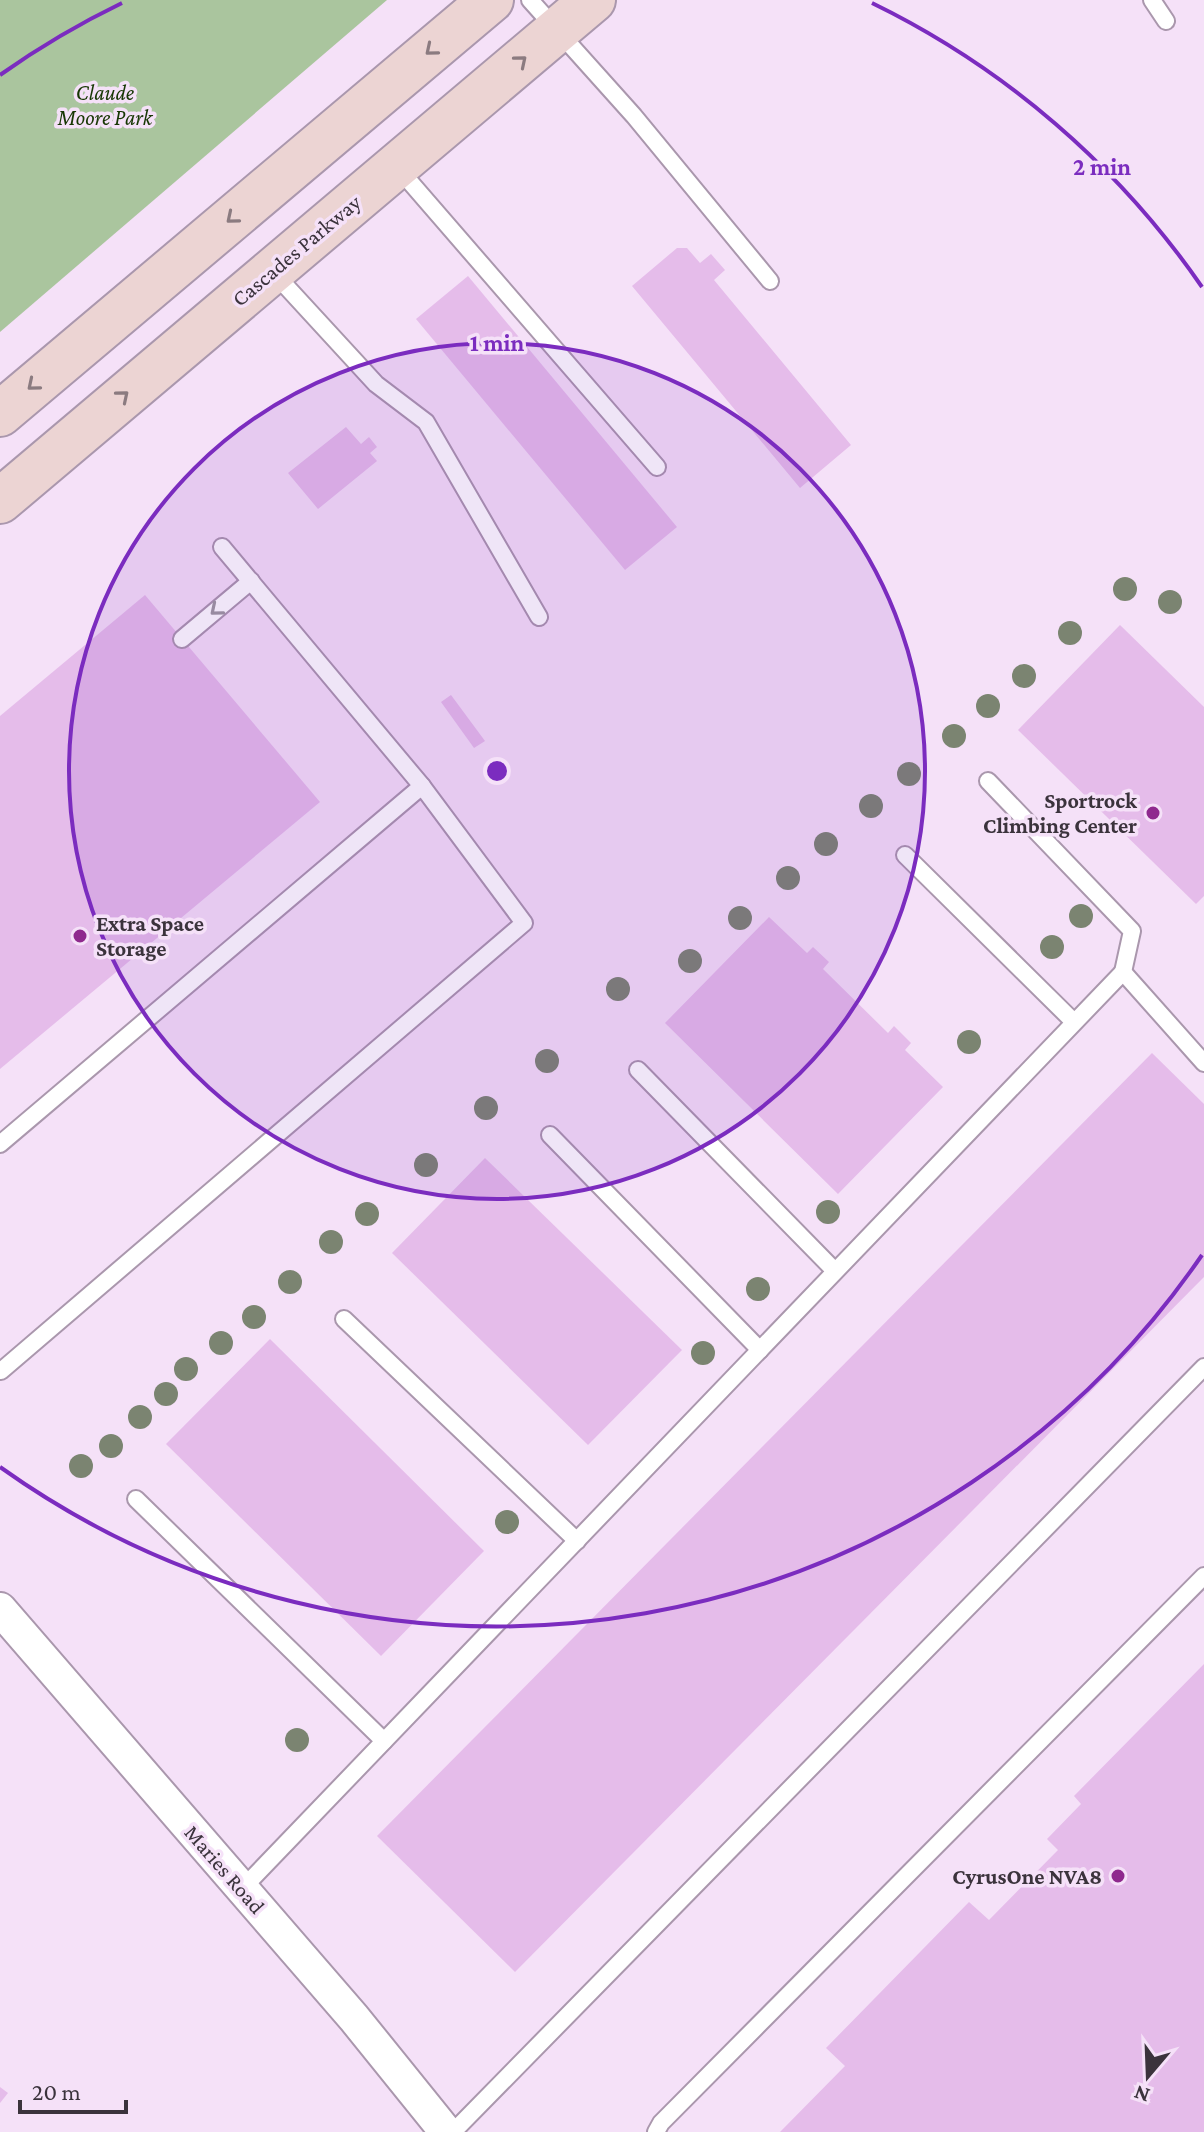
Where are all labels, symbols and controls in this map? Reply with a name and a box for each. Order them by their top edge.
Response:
one-way arrow [426,40,440,55]
one-way arrow [511,57,526,71]
park label: Claude Moore Park [57,80,154,130]
text: 2 min [1073,153,1131,180]
street label: Cascades Parkway [227,189,366,311]
one-way arrow [227,208,241,223]
text: 1 min [470,329,525,356]
one-way arrow [28,375,43,390]
one-way arrow [114,391,129,406]
one-way arrow [211,600,226,615]
centre of rings [483,757,511,785]
place label: Sportrock Climbing Center [983,788,1138,838]
marker: Sportrock Climbing Center [1144,804,1162,822]
place label: Extra Space Storage [96,911,204,961]
marker: Extra Space Storage [71,927,89,945]
street label: Maries Road [179,1820,270,1919]
place label: CyrusOne NVA8 [952,1864,1102,1889]
marker: CyrusOne NVA8 [1109,1867,1127,1885]
north arrow [1108,2036,1188,2116]
scale bar [20,2064,126,2114]
text: 20 m [32,2078,81,2105]
text: N [1130,2080,1153,2109]

